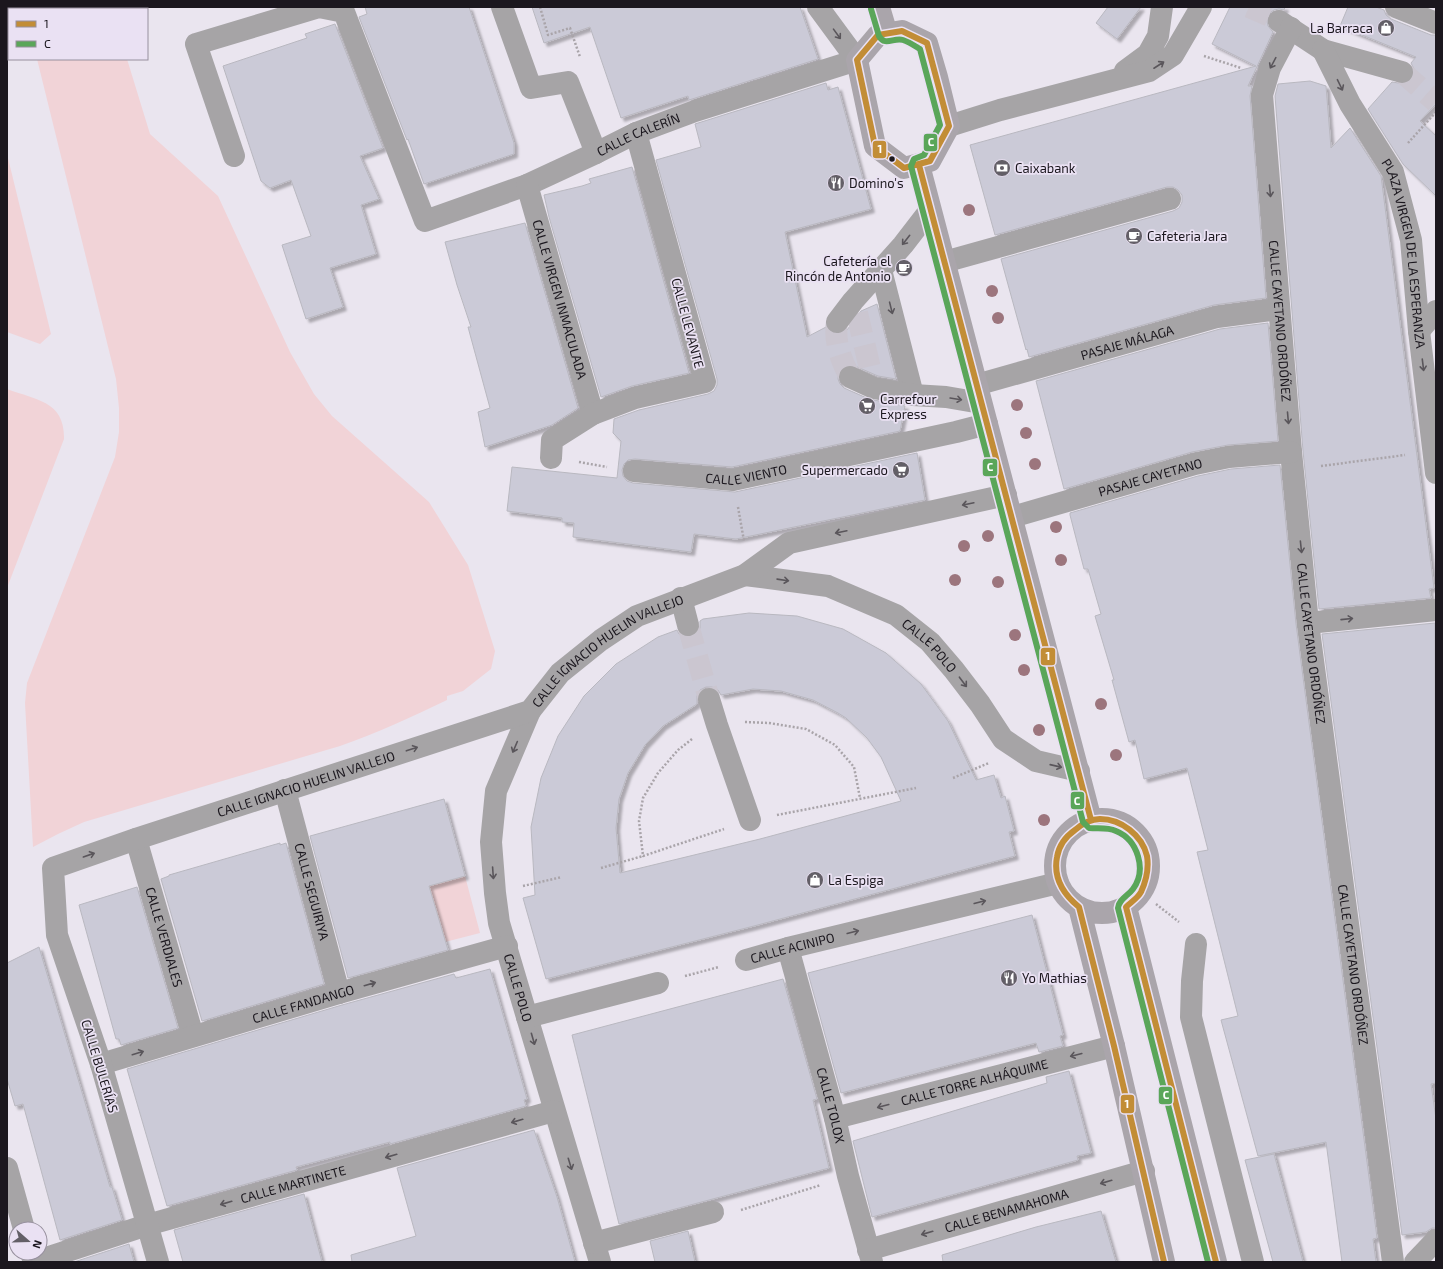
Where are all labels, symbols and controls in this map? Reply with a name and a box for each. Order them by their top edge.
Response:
legend [8,8,148,60]
text: 1 [44,16,49,30]
shop icon: La Barraca [1376,18,1396,38]
place label: La Barraca [1310,20,1373,36]
one-way arrow [833,28,841,39]
text: C [44,36,51,50]
one-way arrow [1269,57,1276,69]
one-way arrow [1153,61,1164,69]
one-way arrow [1337,79,1344,91]
street label: CALLE CALERÍN [594,109,682,159]
line badge: C [923,133,938,152]
text: C [928,135,935,148]
line badge: 1 [872,140,887,159]
text: 1 [878,142,882,155]
unlabelled marker [887,154,897,164]
street label: PLAZA VIRGEN DE LA ESPERANZA [1378,155,1429,349]
bank icon: Caixabank [992,158,1012,178]
place label: Caixabank [1015,160,1076,176]
restaurant icon: Domino's [826,173,846,193]
place label: Domino's [849,175,904,191]
one-way arrow [1266,184,1273,197]
street label: CALLE VIRGEN INMACULADA [529,218,591,381]
cafe icon: Cafeteria Jara [1124,226,1144,246]
place label: Cafeteria Jara [1147,228,1227,244]
one-way arrow [902,235,910,246]
street label: CALLE CAYETANO ORDÓÑEZ [1266,240,1295,402]
place label: Cafetería el Rincón de Antonio [785,253,891,284]
cafe icon: Cafetería el Rincón de Antonio [894,258,914,278]
street label: CALLE LEVANTE [668,276,708,370]
one-way arrow [888,301,895,314]
street label: PASAJE MÁLAGA [1079,322,1175,363]
one-way arrow [1419,358,1427,371]
place label: Carrefour Express [880,391,937,422]
one-way arrow [949,395,962,403]
supermarket icon: Carrefour Express [857,396,877,416]
one-way arrow [1285,411,1292,424]
street label: PASAJE CAYETANO [1096,455,1204,500]
line badge: C [982,458,998,477]
supermarket icon: Supermercado [891,460,911,480]
text: C [987,460,994,473]
street label: CALLE VIENTO [705,461,788,488]
place label: Supermercado [802,462,888,478]
one-way arrow [962,501,975,509]
one-way arrow [835,529,848,537]
one-way arrow [1297,540,1304,553]
street label: CALLE CAYETANO ORDÓÑEZ [1294,562,1329,725]
one-way arrow [776,576,789,584]
street label: CALLE IGNACIO HUELIN VALLEJO [528,591,686,710]
street label: CALLE POLO [899,615,960,675]
one-way arrow [1340,615,1353,622]
line badge: 1 [1040,647,1056,666]
text: 1 [1046,649,1050,662]
one-way arrow [959,676,968,687]
one-way arrow [510,740,518,752]
one-way arrow [406,745,419,752]
street label: CALLE IGNACIO HUELIN VALLEJO [215,747,397,820]
one-way arrow [1049,763,1062,770]
line badge: C [1070,791,1085,810]
text: C [1074,794,1081,807]
street label: CALLE SEGUIRIYA [291,841,333,942]
one-way arrow [83,851,96,858]
one-way arrow [490,866,497,879]
shop icon: La Espiga [805,870,825,890]
place label: La Espiga [828,872,884,888]
street label: CALLE CAYETANO ORDÓÑEZ [1335,883,1372,1046]
street label: CALLE VERDIALES [142,885,186,989]
one-way arrow [973,897,986,905]
one-way arrow [847,928,860,936]
street label: CALLE ACINIPO [748,929,836,966]
street label: CALLE POLO [500,951,536,1024]
restaurant icon: Yo Mathias [999,968,1019,988]
place label: Yo Mathias [1022,970,1087,986]
one-way arrow [363,980,376,987]
street label: CALLE FANDANGO [250,981,356,1026]
street label: CALLE BULERÍAS [78,1017,123,1115]
one-way arrow [530,1033,538,1046]
one-way arrow [131,1049,144,1056]
one-way arrow [1070,1052,1083,1060]
street label: CALLE TORRE ALHÁQUIME [899,1055,1050,1109]
street label: CALLE TOLOX [813,1066,848,1145]
line badge: C [1158,1086,1173,1105]
text: C [1163,1088,1170,1101]
line badge: 1 [1120,1094,1135,1114]
text: 1 [1125,1097,1129,1110]
one-way arrow [876,1102,889,1110]
one-way arrow [510,1118,523,1126]
one-way arrow [385,1153,398,1161]
one-way arrow [567,1157,574,1170]
street label: CALLE MARTINETE [238,1162,348,1206]
one-way arrow [1100,1179,1113,1186]
street label: CALLE BENAMAHOMA [943,1185,1070,1236]
one-way arrow [220,1200,233,1207]
north arrow [8,1221,48,1261]
one-way arrow [921,1230,934,1237]
text: N [30,1239,45,1251]

